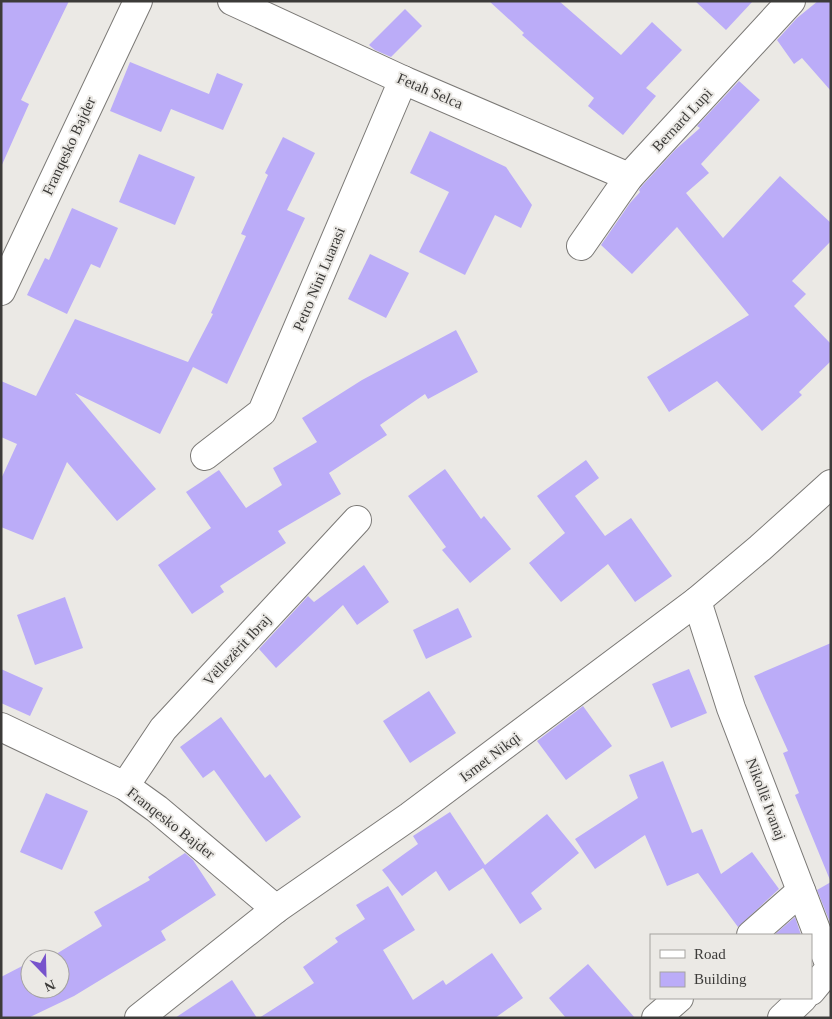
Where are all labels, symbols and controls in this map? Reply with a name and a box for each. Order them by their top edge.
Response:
street label: Fetah Selca [395,70,465,112]
street label: Bernard Lupi [649,85,715,155]
street label: Franqesko Bajder [39,94,99,198]
street label: Petro Nini Luarasi [290,225,348,333]
street label: Vëllezërit Ibraj [200,611,274,689]
street label: Ismet Nikqi [457,729,523,785]
street label: Nikollë Ivanaj [743,756,789,842]
street label: Franqesko Bajder [124,784,218,862]
legend [650,934,812,999]
text: Road [694,946,726,962]
north arrow [20,949,70,999]
text: Building [694,971,747,987]
text: N [42,977,57,994]

